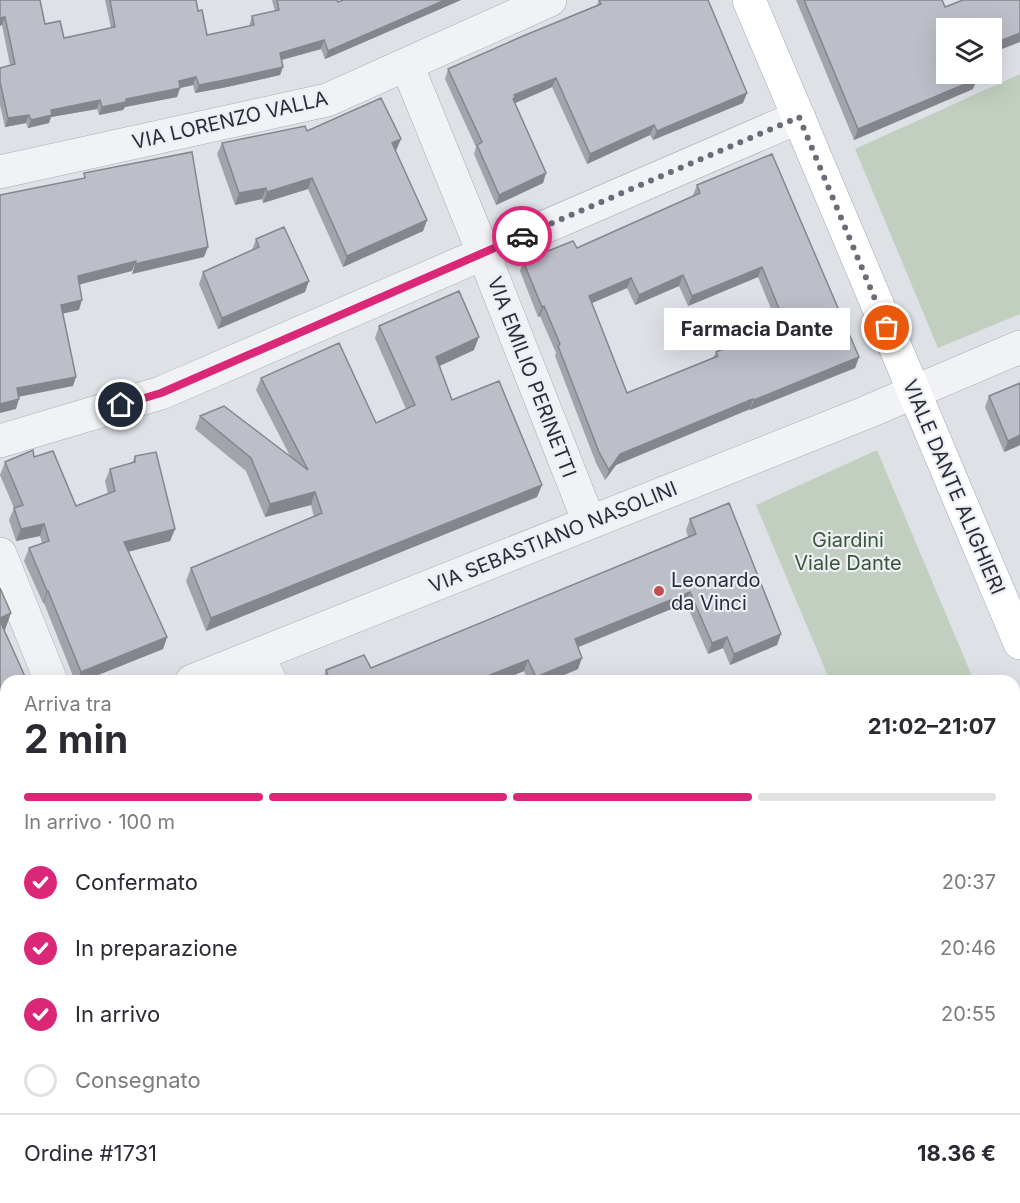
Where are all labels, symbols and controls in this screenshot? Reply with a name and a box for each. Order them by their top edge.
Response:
map controls [936,18,1002,84]
button: layers [936,18,1002,84]
street label: VIA LORENZO VALLA [130,86,330,154]
courier [492,206,552,266]
icon: car [506,220,539,253]
street label: VIA EMILIO PERINETTI [483,273,581,481]
pin [861,302,912,353]
callout: Farmacia Dante [665,307,851,349]
icon: bag [870,311,903,344]
text: Farmacia Dante [681,317,833,341]
street label: VIALE DANTE ALIGHIERI [898,376,1010,598]
pin [95,379,146,430]
icon: home [104,388,137,421]
street label: VIA SEBASTIANO NASOLINI [425,476,681,598]
park label: Giardini Viale Dante [794,528,902,575]
place label: Leonardo da Vinci [671,568,760,615]
marker: Leonardo da Vinci [652,584,666,598]
text: Arriva tra [24,692,112,716]
text: 21:02–21:07 [868,713,996,739]
text: 2 min [24,715,128,762]
text: In arrivo · 100 m [24,810,175,834]
icon: check [24,866,57,899]
text: Confermato [75,869,198,895]
text: 20:37 [942,870,996,894]
icon: check [24,932,57,965]
text: In preparazione [75,935,237,961]
text: 20:46 [940,936,996,960]
icon: check [24,998,57,1031]
text: In arrivo [75,1001,160,1027]
text: 20:55 [941,1002,996,1026]
text: Consegnato [75,1067,201,1093]
text: Ordine #1731 [24,1140,157,1166]
text: 18.36 € [917,1140,996,1166]

